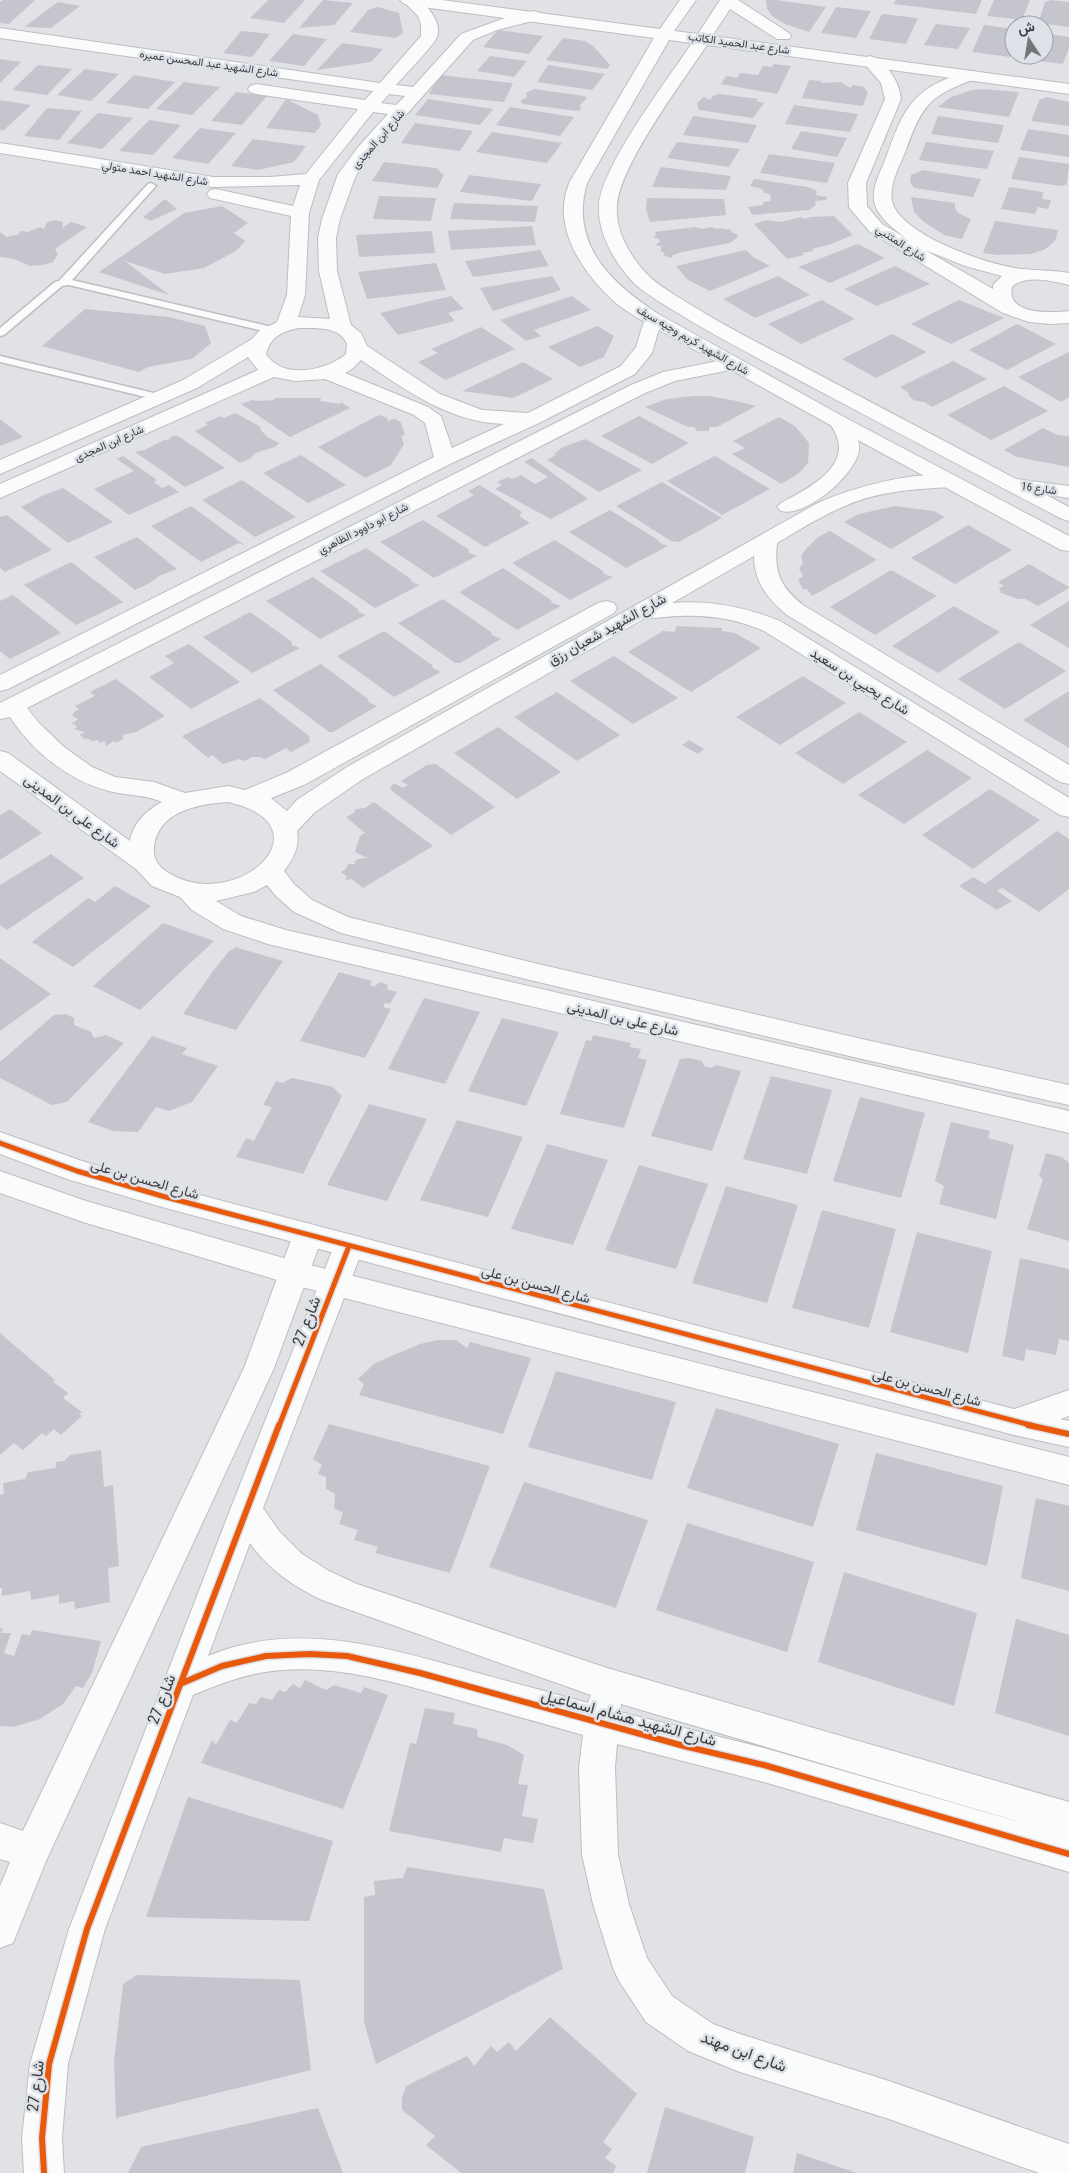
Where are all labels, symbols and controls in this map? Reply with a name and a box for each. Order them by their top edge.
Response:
north arrow [1004,15,1054,65]
text: ش [1016,18,1037,38]
street label: شارع عبد الحميد الكاتب [687,30,791,58]
street label: شارع الشهيد عبد المحسن عميره [139,47,279,81]
street label: شارع ابن المجدى [349,107,409,172]
street label: شارع الشهيد احمد متولي [101,159,209,191]
street label: شارع المتنبي [872,223,928,267]
street label: شارع الشهيد كريم وجيه سيف [634,303,751,379]
street label: شارع ابن المجدى [73,422,146,465]
street label: شارع 16 [1020,480,1058,498]
street label: شارع ابو داوود الظاهري [316,500,412,559]
street label: شارع الشهيد شعبان رزق [545,590,670,671]
street label: شارع يحيي بن سعيد [805,644,912,721]
street label: شارع على بن المدينى [20,771,123,853]
street label: شارع على بن المدينى [565,997,680,1042]
street label: شارع الحسن بن على [88,1156,201,1205]
street label: شارع الحسن بن على [479,1262,592,1309]
street label: شارع 27 [288,1294,326,1349]
street label: شارع الحسن بن على [870,1365,983,1412]
street label: شارع 27 [143,1672,181,1727]
street label: شارع الشهيد هشام اسماعيل [539,1685,719,1752]
street label: شارع ابن مهند [698,2027,789,2078]
street label: شارع 27 [23,2059,50,2113]

